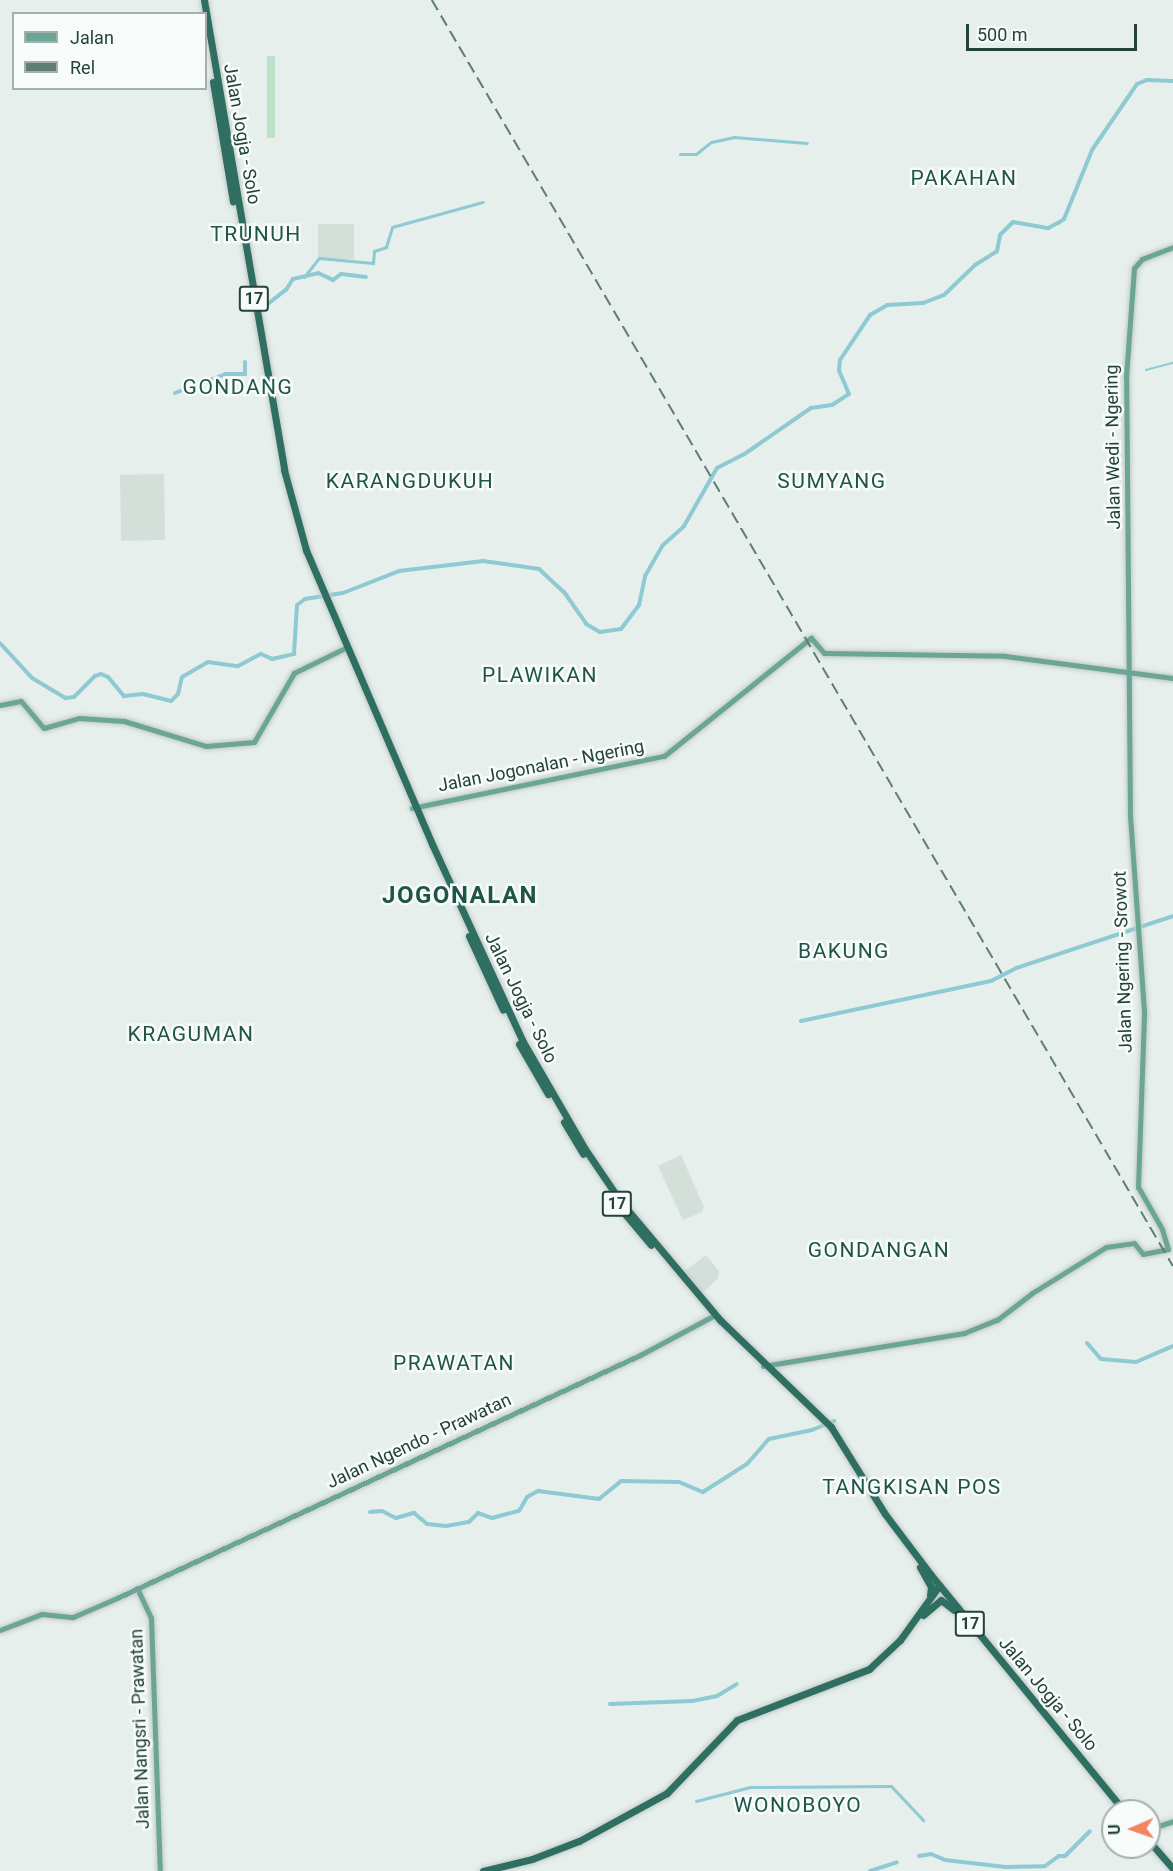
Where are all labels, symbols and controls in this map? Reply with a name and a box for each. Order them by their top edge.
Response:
legend [12,12,207,90]
scale bar [969,12,1140,50]
text: 500 m [977,24,1028,45]
text: Jalan [70,27,114,48]
text: Rel [70,57,95,78]
street label: Jalan Jogja - Solo [219,62,265,206]
district label: PAKAHAN [911,165,1017,191]
district label: TRUNUH [210,221,302,247]
road number: 17 [238,286,270,312]
street label: Jalan Wedi - Ngering [1101,364,1125,530]
district label: GONDANG [183,374,293,400]
district label: KARANGDUKUH [326,468,494,494]
district label: SUMYANG [777,468,887,494]
district label: PLAWIKAN [482,662,598,688]
street label: Jalan Jogonalan - Ngering [436,735,646,797]
street label: Jalan Ngering - Srowot [1109,871,1137,1053]
district label: JOGONALAN [382,882,538,910]
street label: Jalan Jogja - Solo [480,929,562,1067]
district label: BAKUNG [798,938,890,964]
district label: KRAGUMAN [128,1021,254,1047]
road number: 17 [600,1191,634,1217]
district label: GONDANGAN [808,1237,950,1263]
district label: PRAWATAN [393,1350,515,1376]
street label: Jalan Ngendo - Prawatan [323,1389,515,1493]
district label: TANGKISAN POS [822,1474,1002,1500]
road number: 17 [954,1611,986,1637]
street label: Jalan Nangsri - Prawatan [126,1628,154,1830]
street label: Jalan Jogja - Solo [994,1633,1102,1755]
district label: WONOBOYO [734,1792,862,1818]
north arrow [1101,1799,1161,1859]
text: U [1105,1824,1124,1835]

